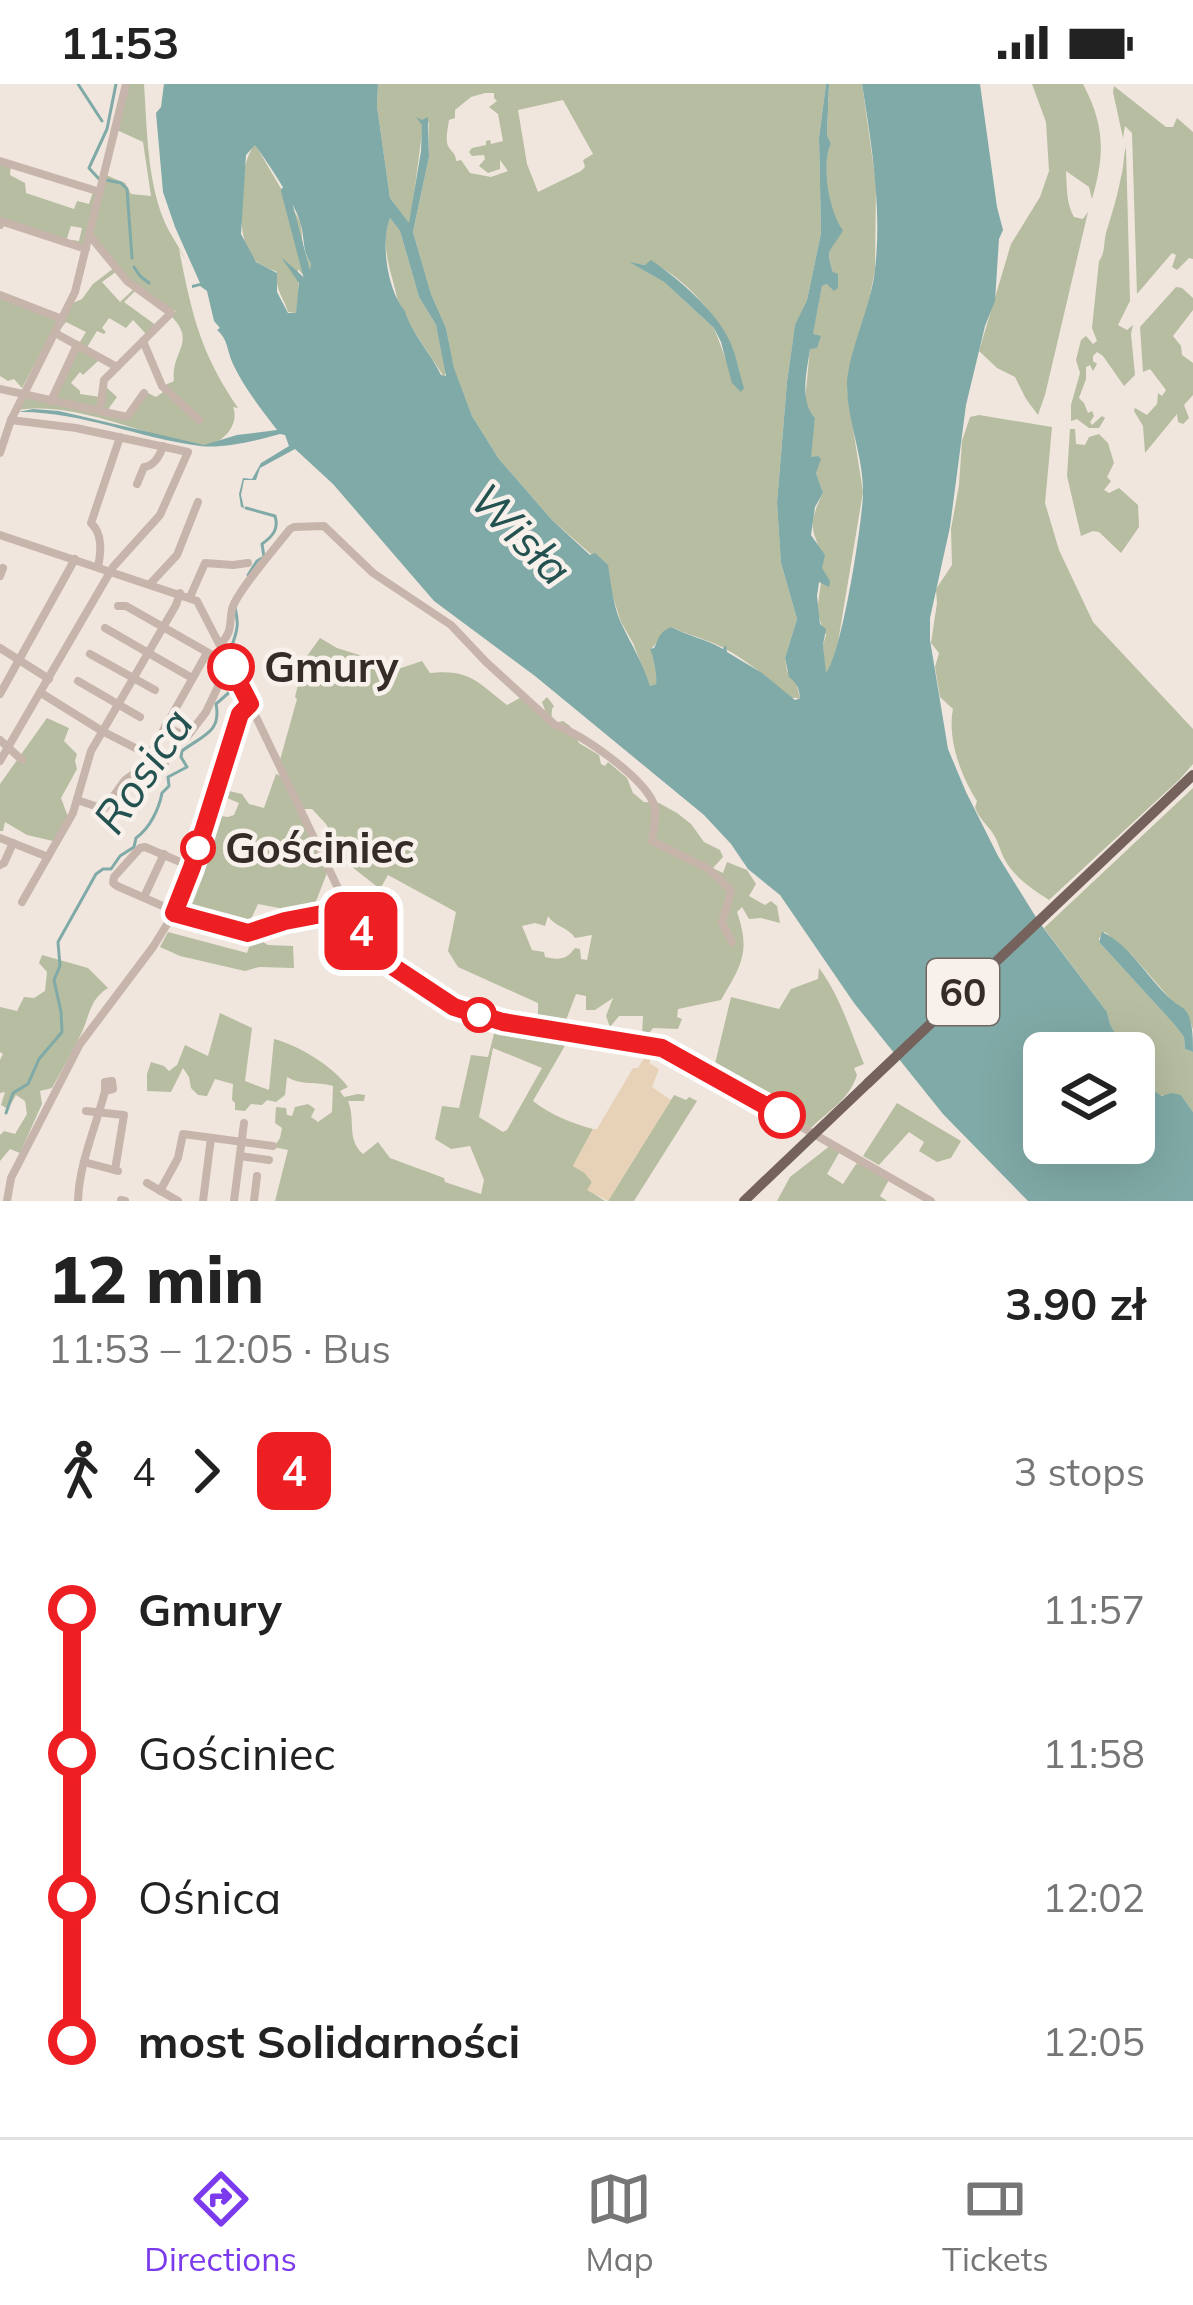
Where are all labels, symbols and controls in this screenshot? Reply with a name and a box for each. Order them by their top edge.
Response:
text: 11:53 [60,14,179,70]
water label: Wisła [459,471,584,596]
place label: Gmury [264,640,399,693]
marker: Gmury [209,645,253,689]
water label: Rosica [80,697,204,843]
place label: Gościniec [225,821,415,874]
marker: Gościniec [182,832,214,864]
line badge: 4 [322,892,400,970]
text: 4 [348,904,374,957]
road number: 60 [927,959,999,1025]
unlabelled marker [463,999,495,1031]
map controls [1023,1032,1155,1164]
button: layers [1023,1032,1155,1164]
unlabelled marker [760,1093,804,1137]
text: 12 min [48,1237,264,1320]
text: 3.90 zł [1005,1275,1145,1331]
text: 11:53 – 12:05 · Bus [48,1324,391,1373]
icon: walk [48,1438,114,1504]
icon: forward [173,1438,239,1504]
text: 4 [281,1444,307,1497]
text: 4 [132,1447,155,1496]
text: 3 stops [1014,1447,1145,1496]
text: Gmury [138,1581,282,1637]
text: 11:57 [1043,1585,1145,1634]
text: Gościniec [138,1725,336,1781]
text: 11:58 [1043,1729,1145,1778]
text: Ośnica [138,1869,281,1925]
text: 12:02 [1043,1873,1145,1922]
text: most Solidarności [138,2013,520,2069]
text: 12:05 [1043,2017,1145,2066]
tab: Directions [144,2166,297,2279]
tab: Map [586,2166,653,2279]
tab: Tickets [942,2166,1049,2279]

